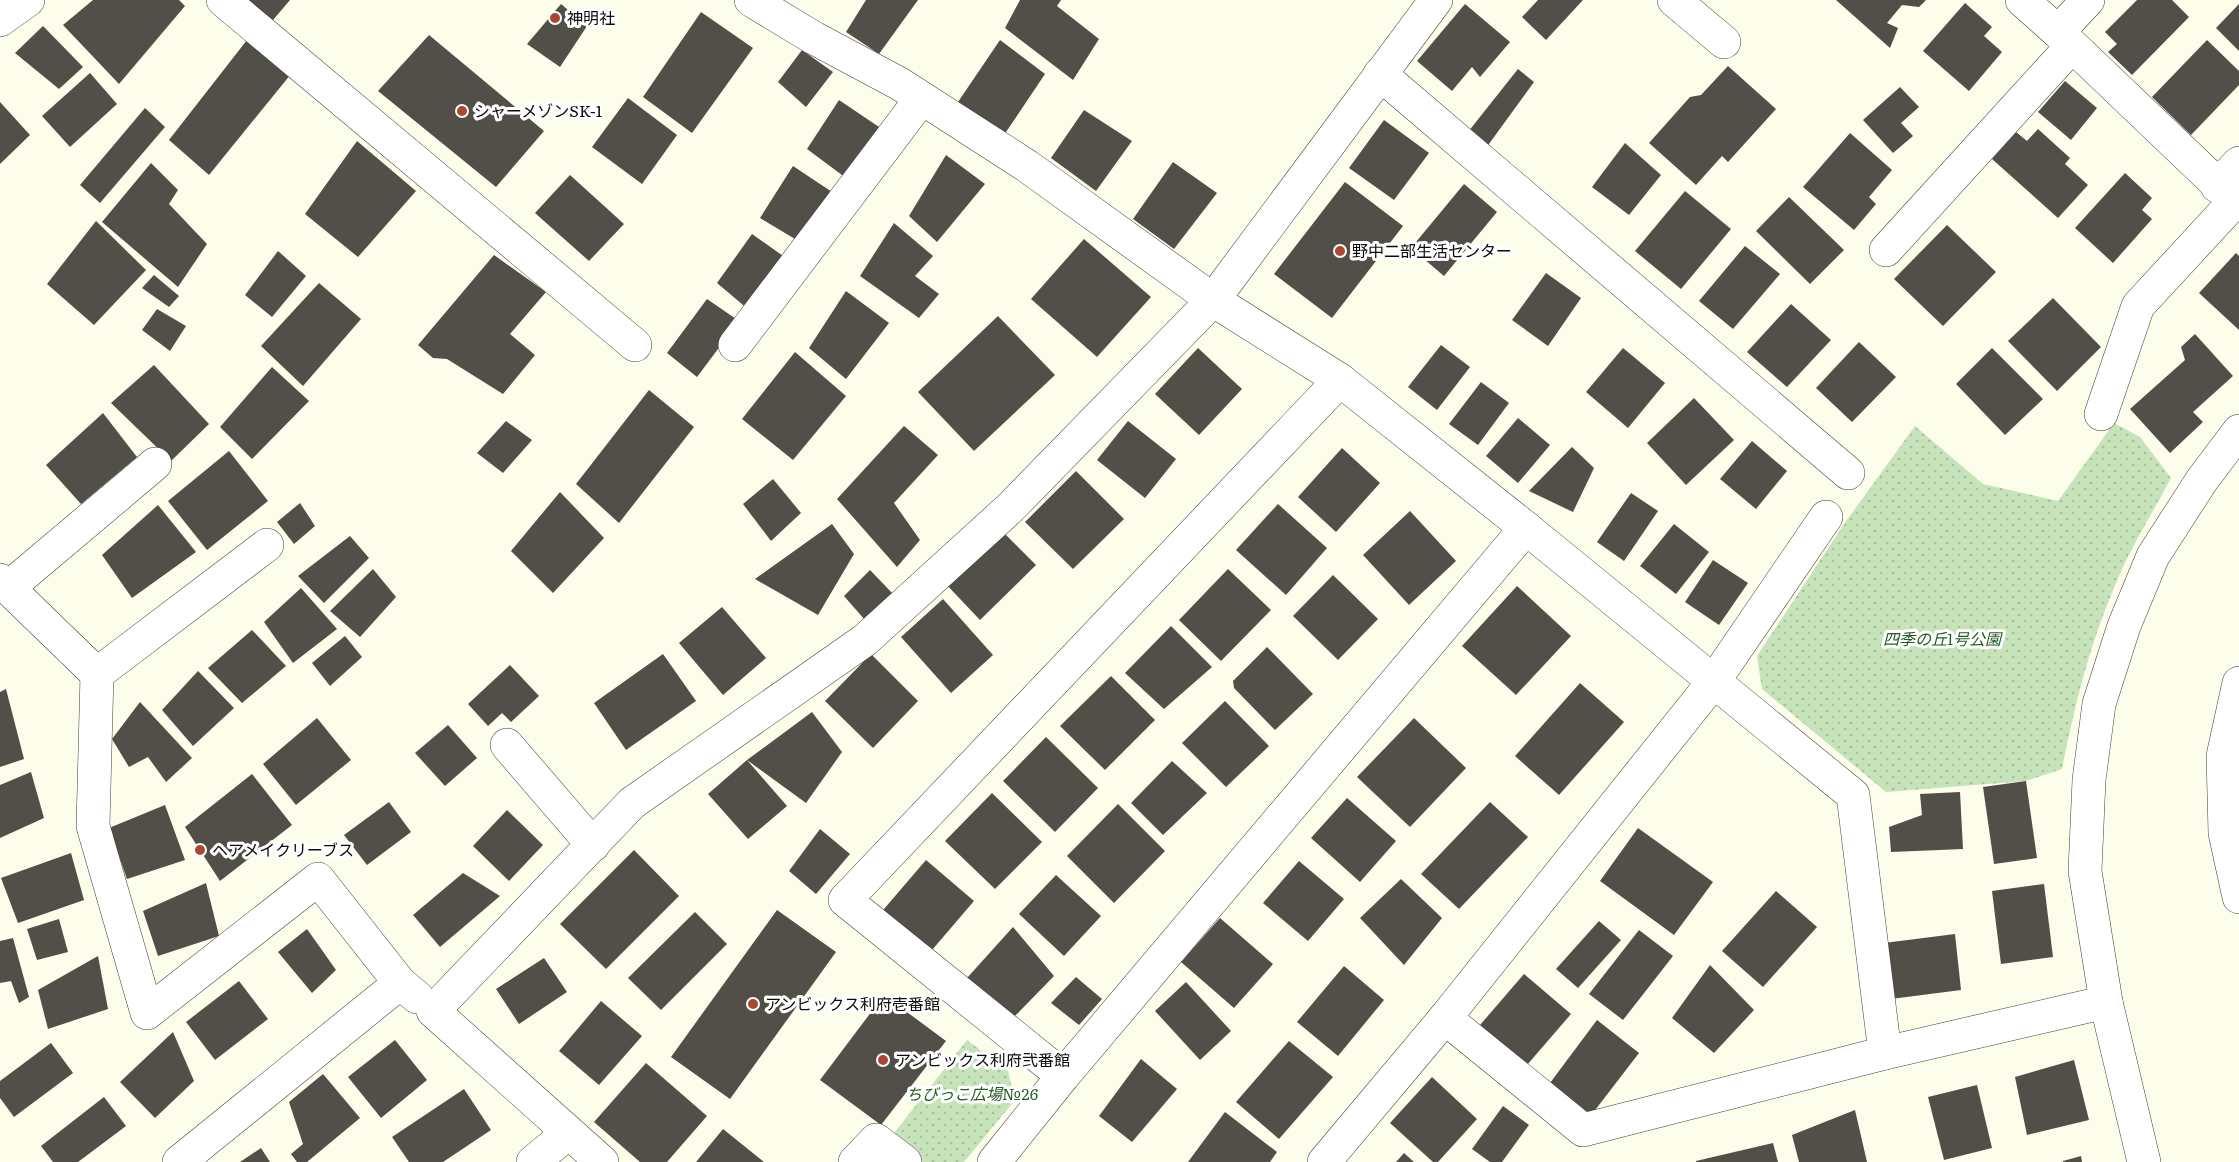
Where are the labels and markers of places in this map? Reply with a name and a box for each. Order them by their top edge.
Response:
place label: 神明社 [567,5,615,29]
marker: 神明社 [548,11,562,25]
place label: シャーメゾンSK-1 [474,98,603,122]
marker: シャーメゾンSK-1 [455,104,469,118]
place label: 野中二部生活センター [1352,238,1512,262]
marker: 野中二部生活センター [1333,244,1347,258]
place label: ヘアメイクリーブス [212,837,354,861]
marker: ヘアメイクリーブス [193,843,207,857]
place label: アンビックス利府壱番館 [765,991,940,1015]
marker: アンビックス利府壱番館 [746,997,760,1011]
place label: アンビックス利府弐番館 [895,1047,1070,1071]
marker: アンビックス利府弐番館 [876,1053,890,1067]

